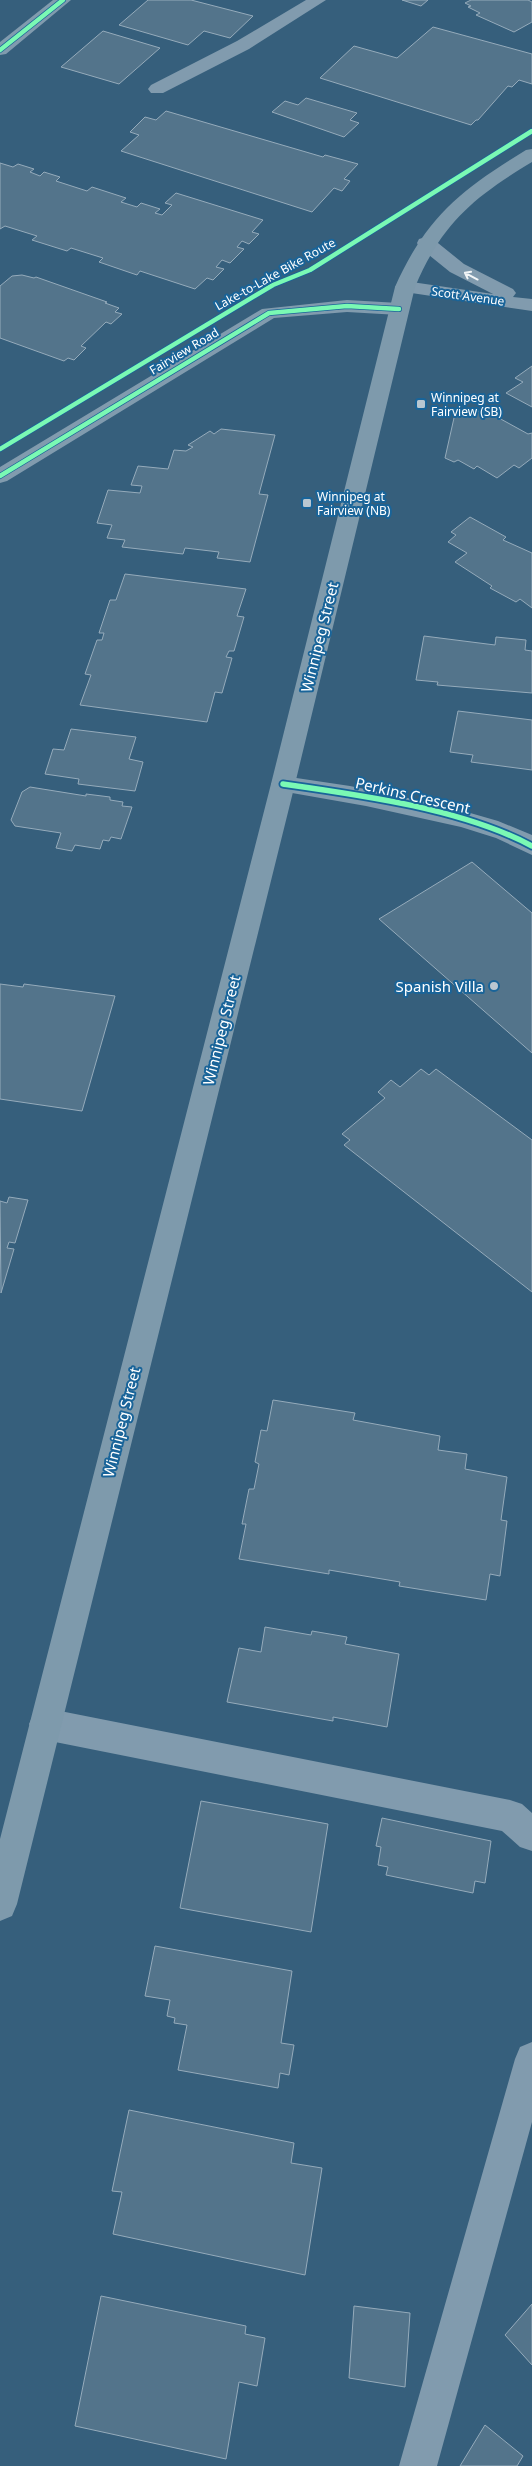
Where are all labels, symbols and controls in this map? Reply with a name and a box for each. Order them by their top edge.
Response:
street label: Lake-to-Lake Bike Route [212,234,338,314]
one-way arrow [464,271,479,280]
street label: Scott Avenue [430,282,506,310]
street label: Fairview Road [146,324,222,378]
place label: Winnipeg at Fairview (SB) [431,389,502,420]
marker: Winnipeg at Fairview (SB) [415,398,427,410]
place label: Winnipeg at Fairview (NB) [317,488,391,519]
marker: Winnipeg at Fairview (NB) [301,497,313,509]
street label: Winnipeg Street [296,579,343,694]
street label: Perkins Crescent [354,772,473,818]
street label: Winnipeg Street [198,972,245,1087]
place label: Spanish Villa [396,976,484,996]
marker: Spanish Villa [488,980,500,992]
street label: Winnipeg Street [98,1364,145,1479]

